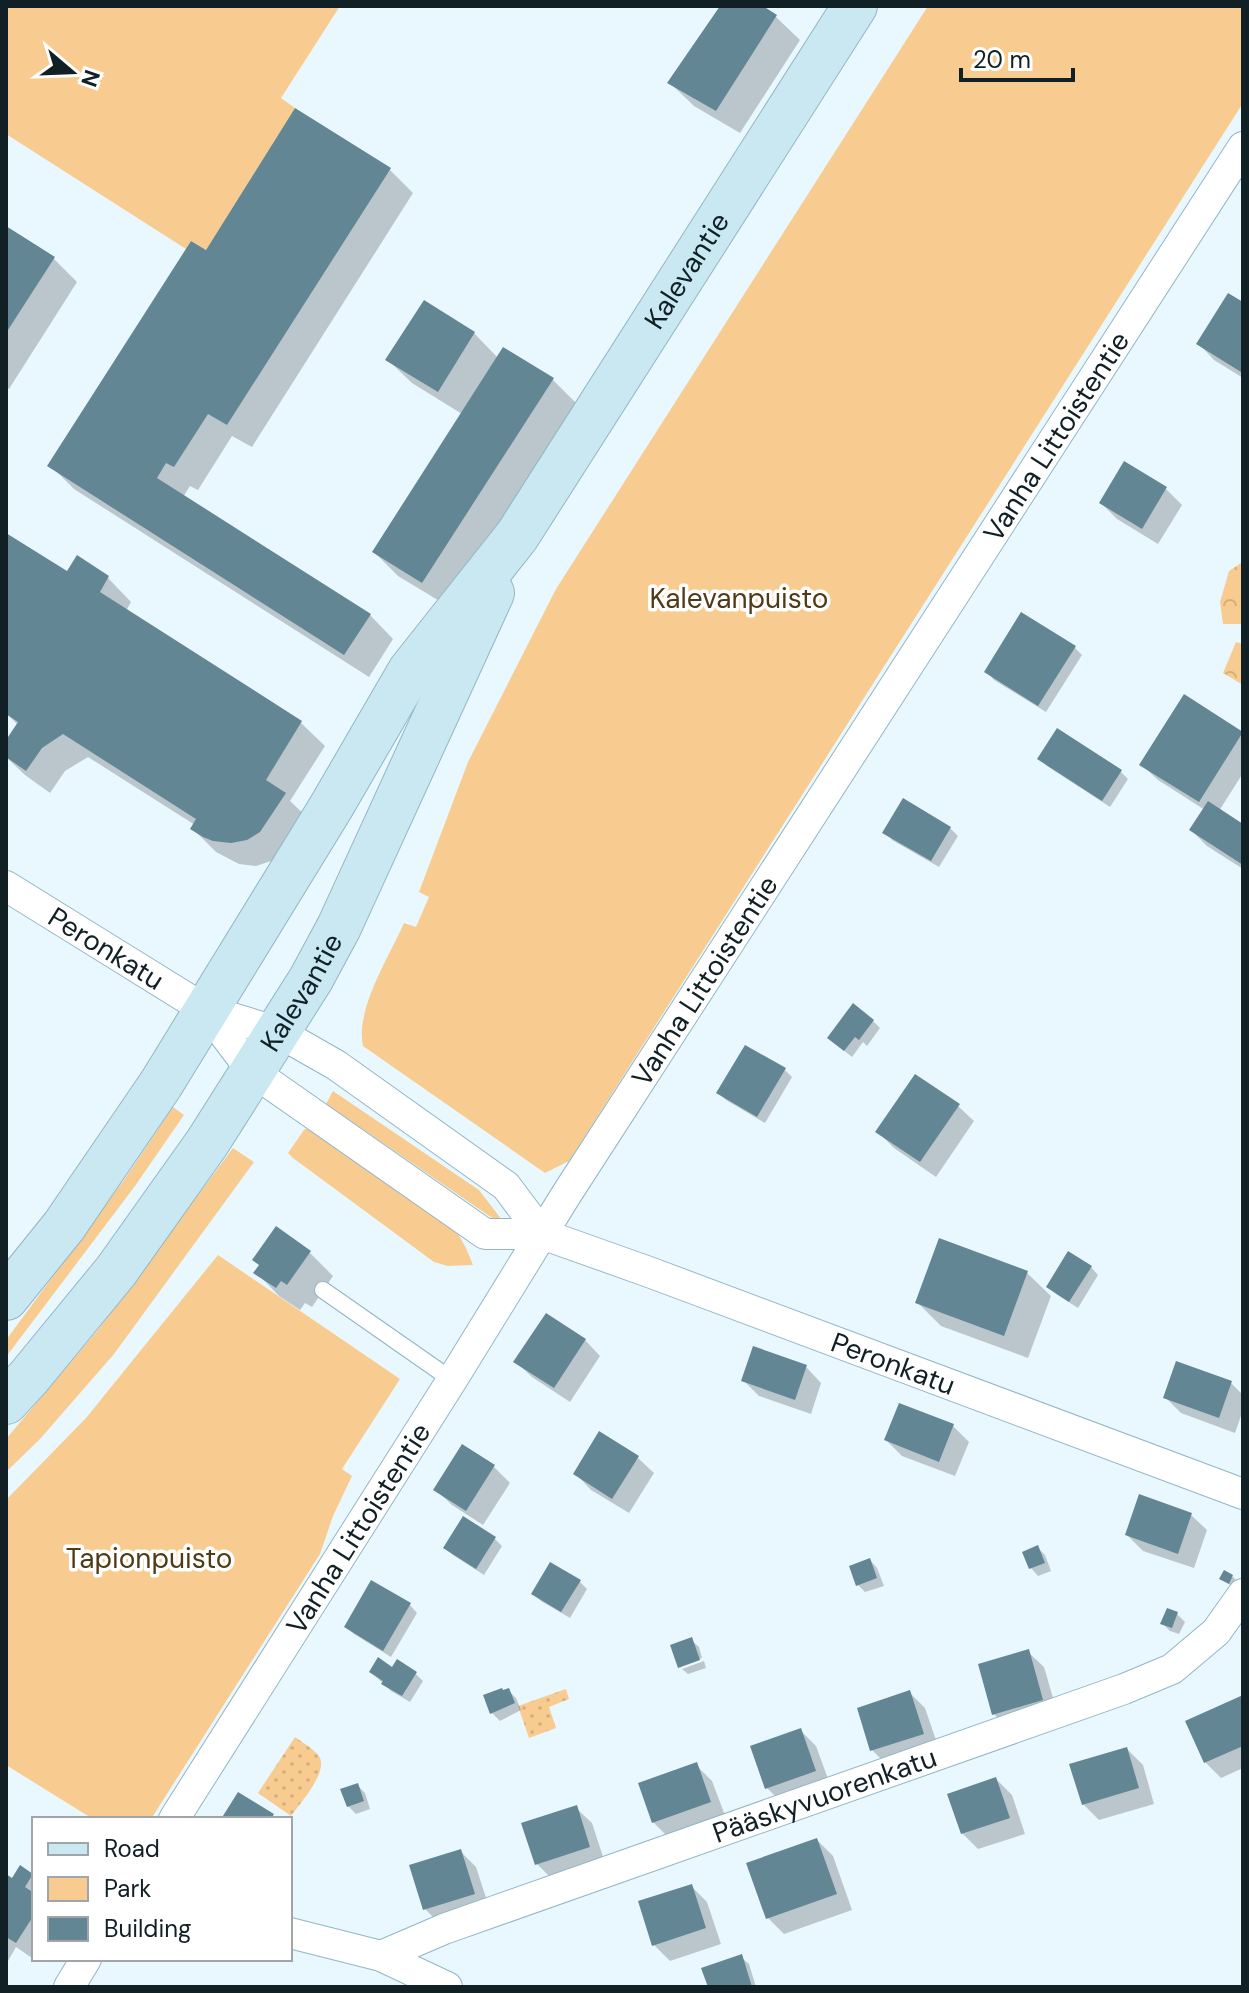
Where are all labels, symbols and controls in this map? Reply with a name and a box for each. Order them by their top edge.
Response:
north arrow [32,32,112,112]
scale bar [961,32,1073,82]
text: 20 m [973,44,1031,75]
text: N [74,66,107,91]
street label: Kalevantie [636,205,738,336]
street label: Vanha Littoistentie [975,324,1138,549]
park label: Kalevanpuisto [650,580,828,617]
street label: Vanha Littoistentie [623,869,786,1093]
street label: Peronkatu [41,899,171,999]
street label: Kalevantie [252,927,351,1059]
street label: Peronkatu [826,1324,960,1404]
street label: Vanha Littoistentie [278,1416,439,1641]
park label: Tapionpuisto [66,1540,232,1577]
street label: Pääskyvuorenkatu [708,1739,942,1852]
legend [32,1817,292,1961]
text: Road [104,1833,160,1864]
text: Park [104,1873,151,1904]
text: Building [104,1913,191,1944]

